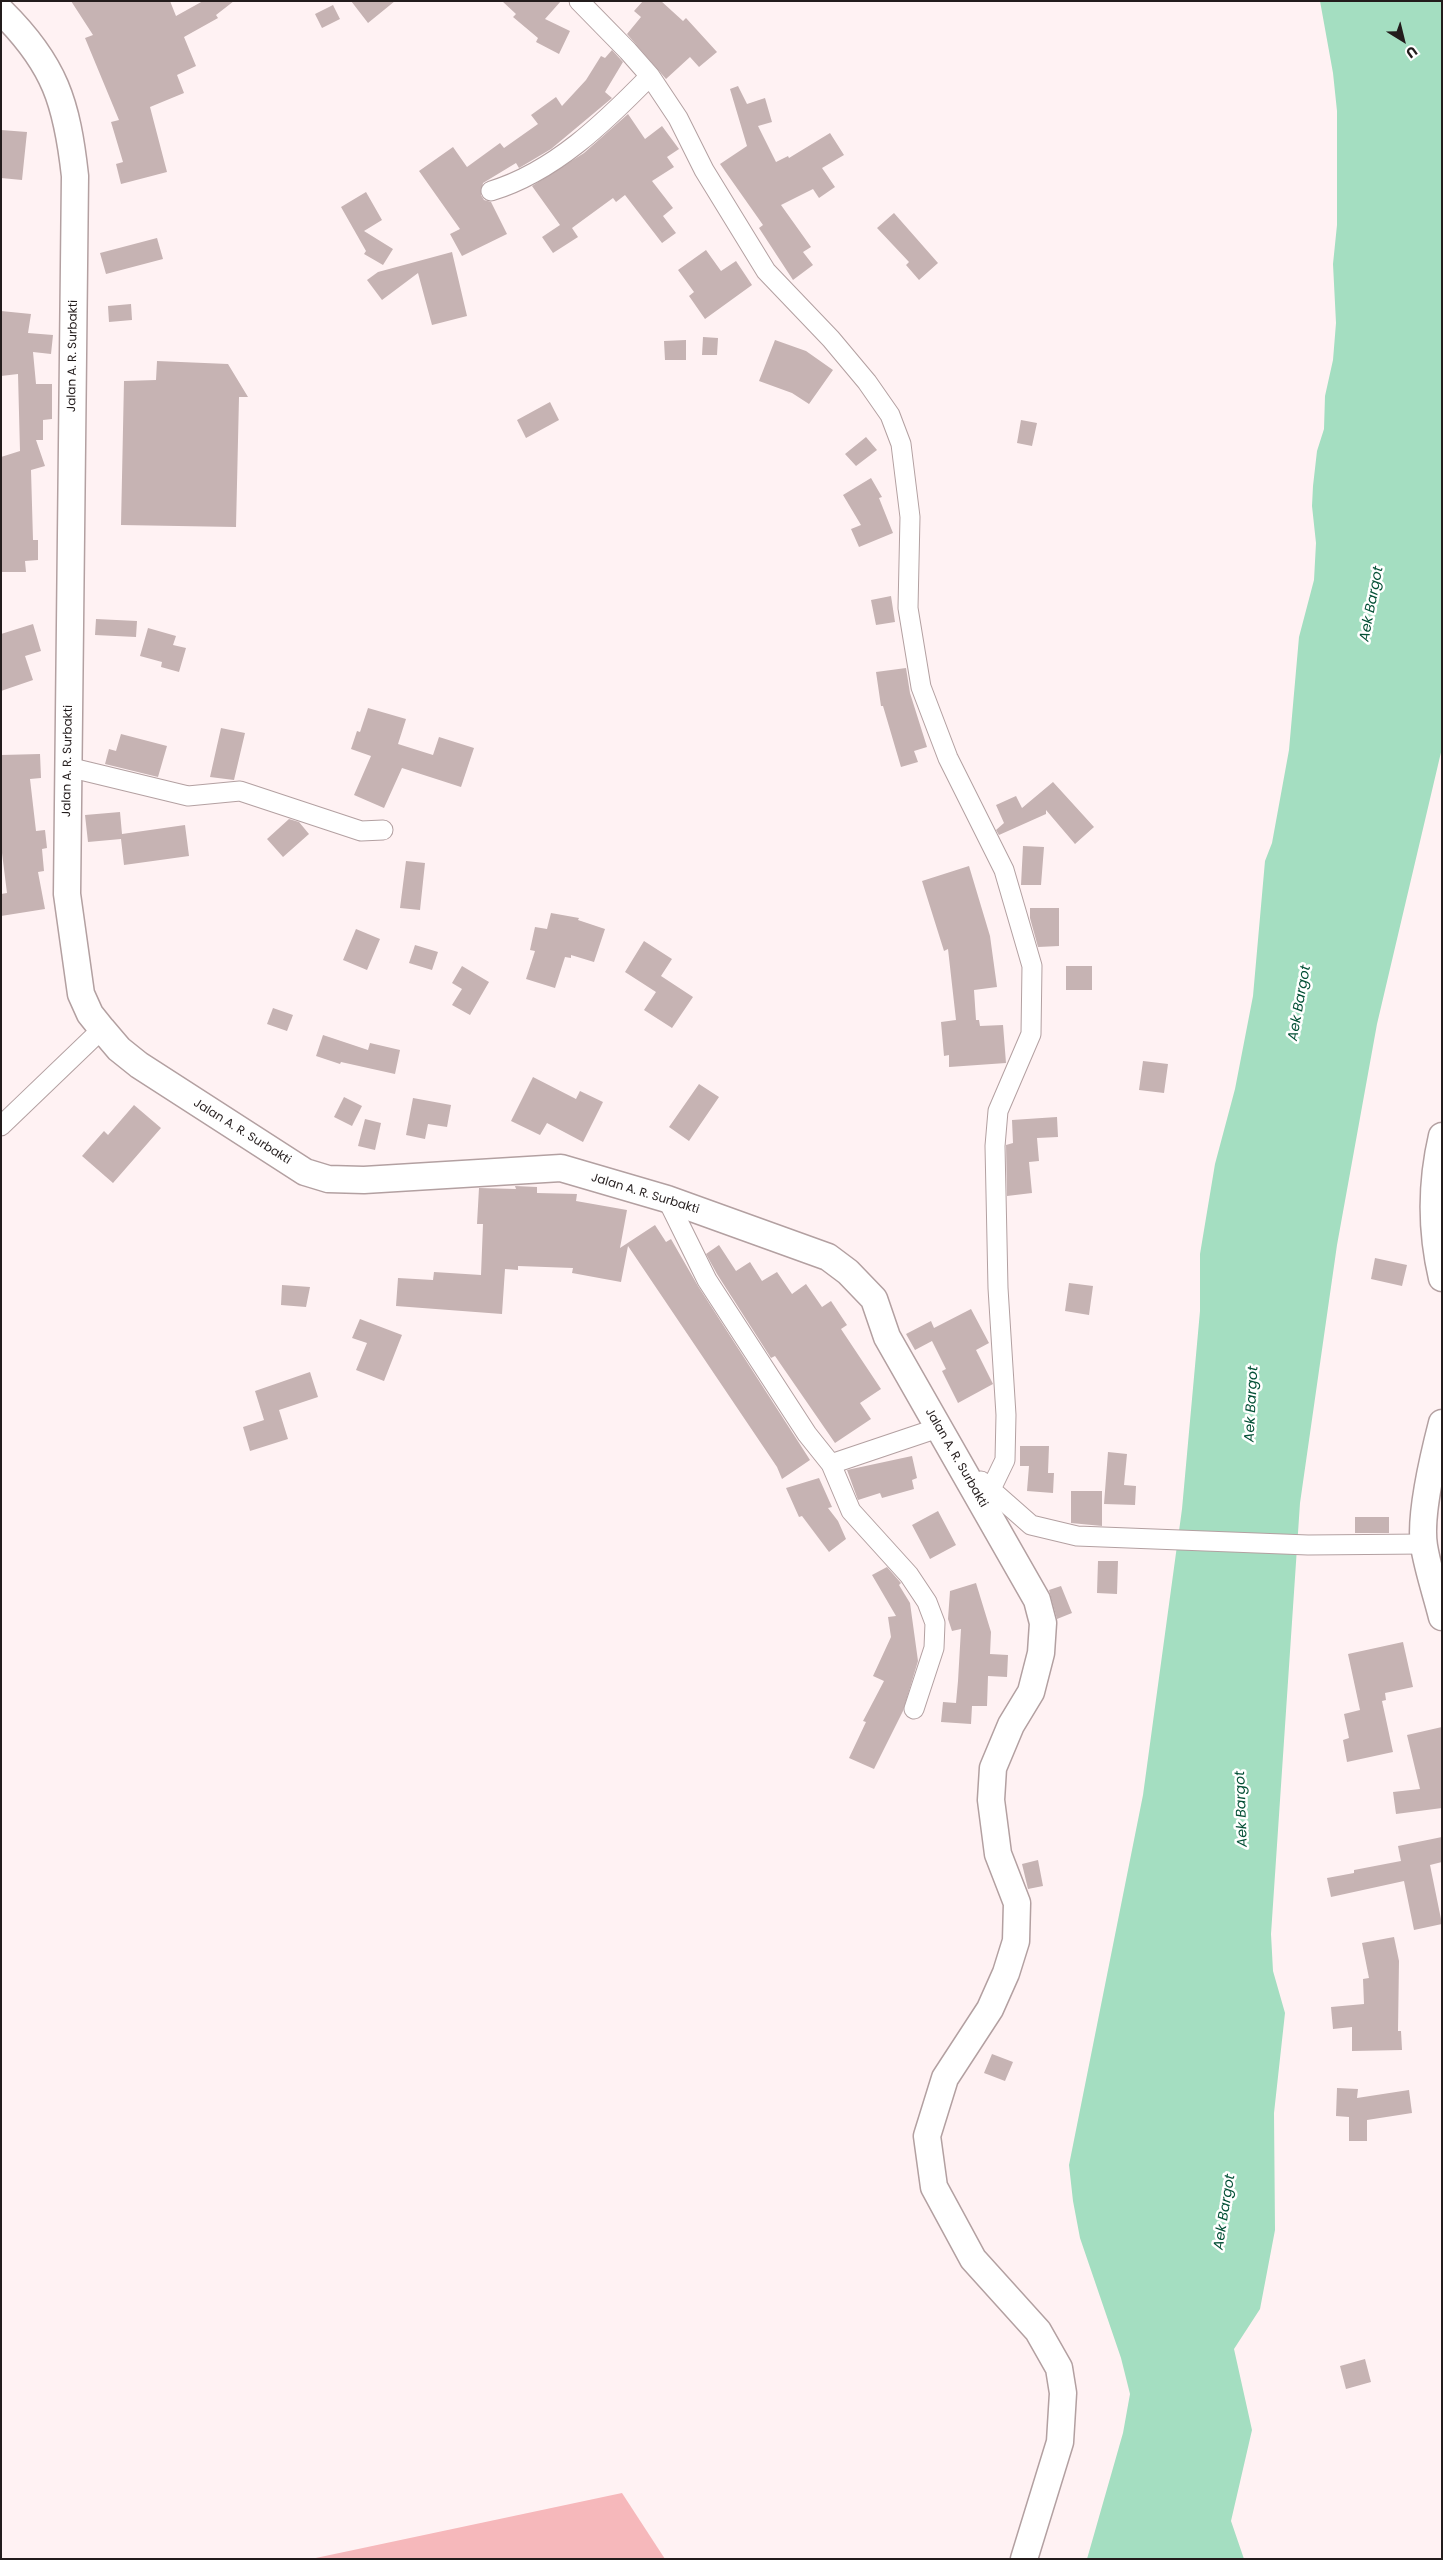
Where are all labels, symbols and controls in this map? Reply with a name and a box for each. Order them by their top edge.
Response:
north arrow [1378,15,1428,65]
text: U [1402,41,1422,63]
street label: Jalan A. R. Surbakti [65,300,81,412]
water label: Aek Bargot [1356,565,1388,643]
street label: Jalan A. R. Surbakti [60,705,76,817]
water label: Aek Bargot [1285,964,1315,1042]
street label: Jalan A. R. Surbakti [191,1096,293,1168]
street label: Jalan A. R. Surbakti [589,1171,701,1217]
water label: Aek Bargot [1242,1365,1262,1443]
street label: Jalan A. R. Surbakti [922,1406,990,1510]
water label: Aek Bargot [1232,1771,1252,1847]
water label: Aek Bargot [1211,2173,1239,2251]

